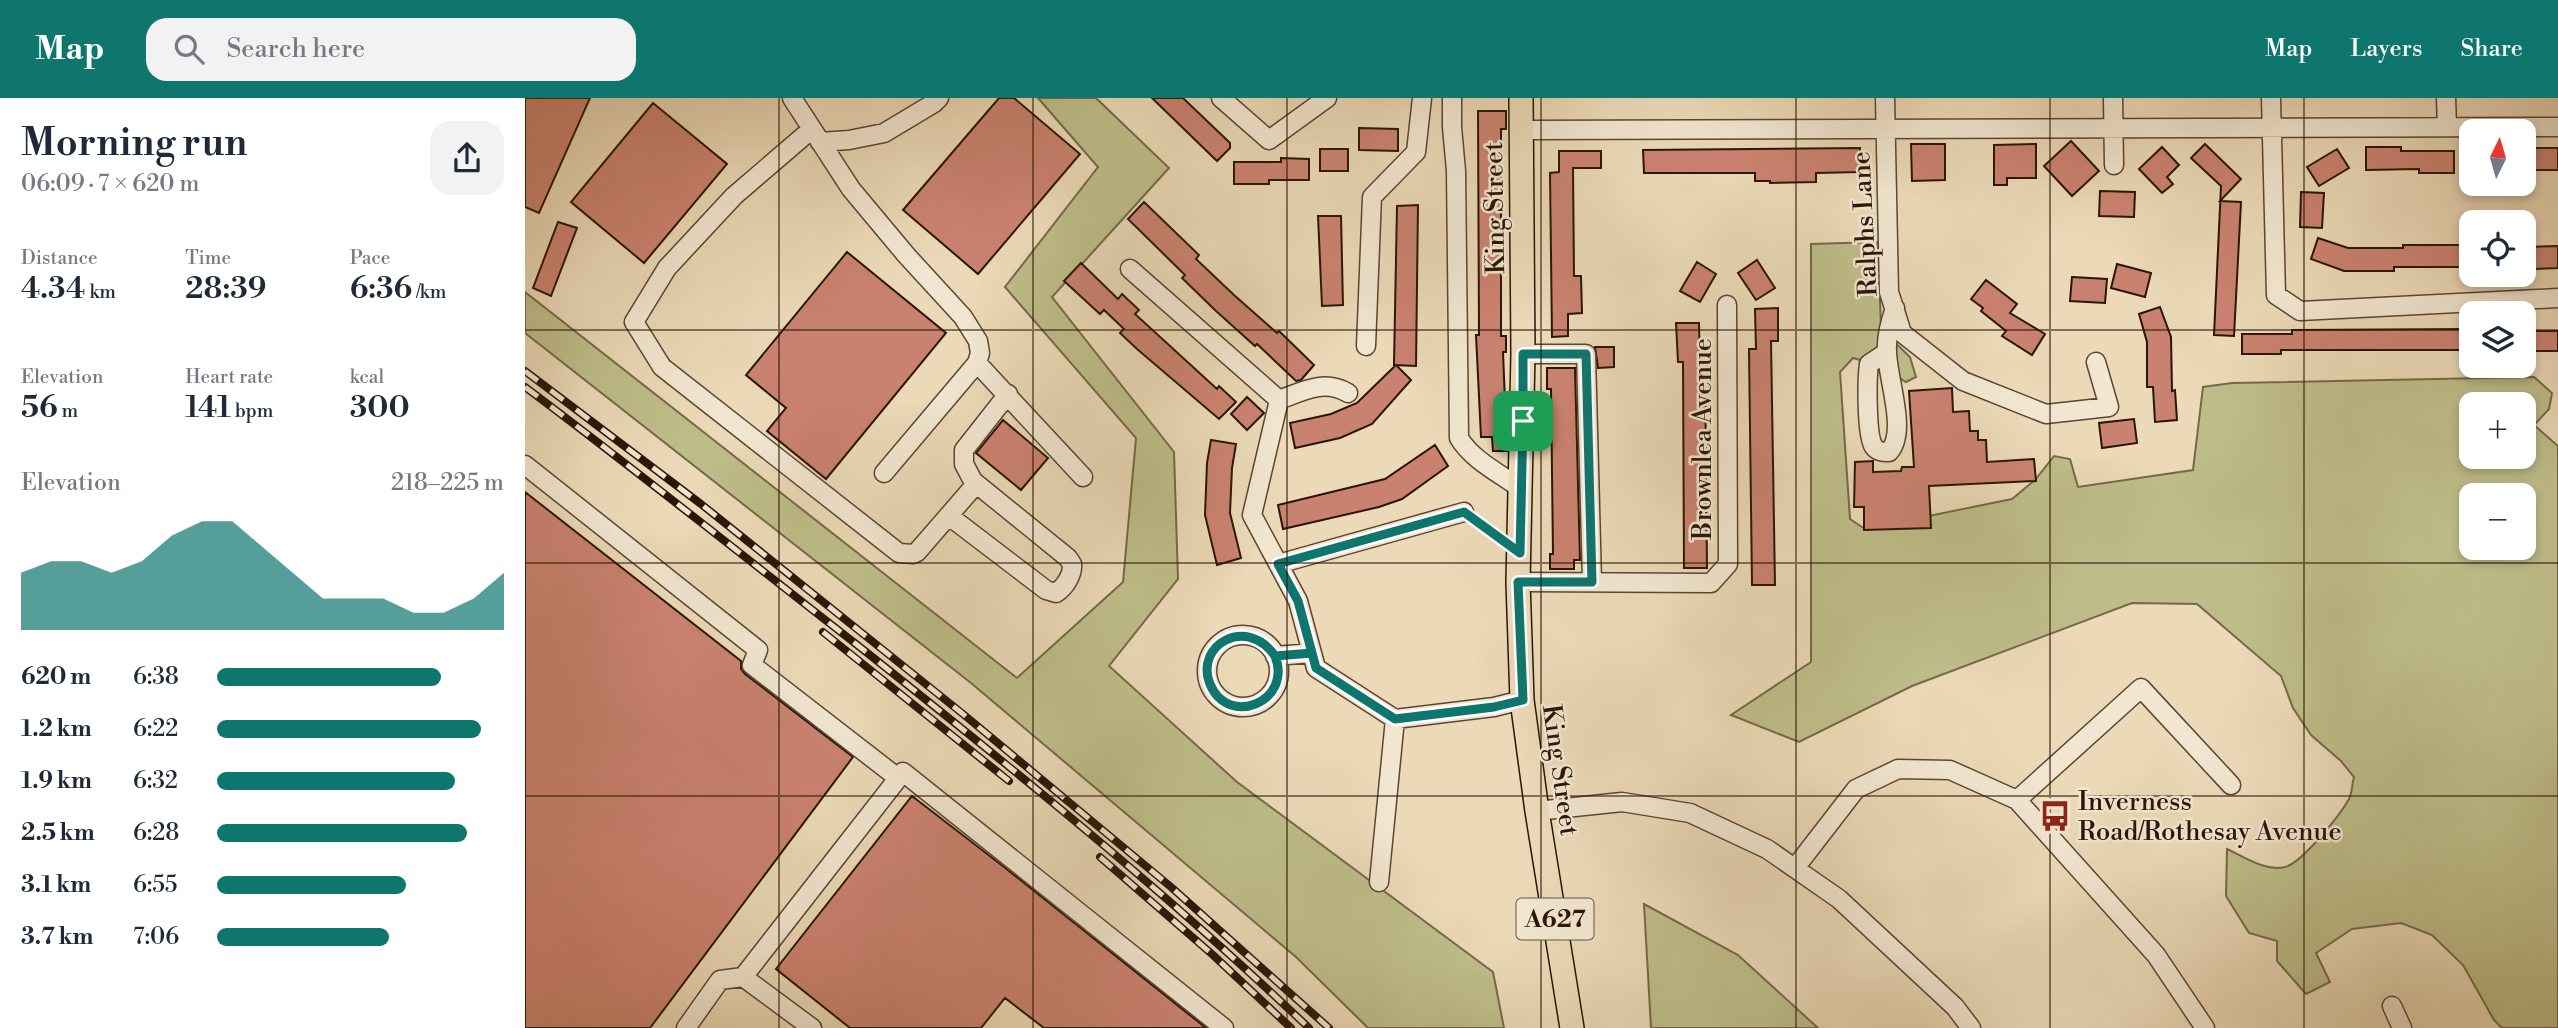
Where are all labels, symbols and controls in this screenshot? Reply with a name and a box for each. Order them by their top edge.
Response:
search box [146,18,636,81]
text: Map [35,29,104,70]
icon: search [170,30,208,68]
text: Search here [226,33,365,65]
text: Map [2265,34,2312,64]
text: Layers [2350,34,2422,64]
text: Share [2460,34,2523,64]
north arrow [2459,119,2536,196]
map controls [2459,119,2536,560]
text: Morning run [21,120,247,167]
button: share [430,121,504,195]
street label: King Street [1478,141,1512,274]
street label: Ralphs Lane [1845,150,1885,298]
text: 06:09 · 7 × 620 m [21,170,199,198]
button: locate [2459,210,2536,287]
text: Distance [21,246,98,270]
text: Time [185,246,231,270]
text: Pace [350,246,390,270]
text: 4.34 [21,270,85,308]
text: 28:39 [185,270,266,308]
text: 6:36 [350,270,412,308]
text: km [85,280,116,304]
text: /km [412,280,446,304]
button: layers [2459,301,2536,378]
street label: Brownlea Avenue [1687,338,1719,541]
text: Elevation [21,365,103,389]
text: Heart rate [185,365,273,389]
text: kcal [350,365,384,389]
text: 56 [21,389,58,427]
text: 141 [185,389,231,427]
text: 300 [350,389,410,427]
pin [1493,391,1553,451]
button: + [2459,392,2536,469]
text: m [58,399,78,423]
text: bpm [231,399,273,423]
icon: arrive [1504,402,1542,440]
text: Elevation [21,469,121,497]
text: 218–225 m [391,469,504,497]
button: − [2459,483,2536,560]
text: 620 m [21,663,91,691]
text: 6:38 [133,663,179,691]
street label: King Street [1535,702,1585,838]
text: 1.2 km [21,715,92,743]
text: 6:22 [133,715,178,743]
text: 1.9 km [21,767,92,795]
text: 6:32 [133,767,178,795]
place label: Inverness Road/Rothesay Avenue [2078,786,2342,848]
bus stop icon: Inverness Road/Rothesay Avenue [2038,799,2072,833]
text: 2.5 km [21,819,95,847]
text: 6:28 [133,819,179,847]
text: 3.1 km [21,871,91,899]
text: 6:55 [133,871,177,899]
road number: A627 [1517,898,1593,940]
text: 3.7 km [21,923,94,951]
text: 7:06 [133,923,179,951]

